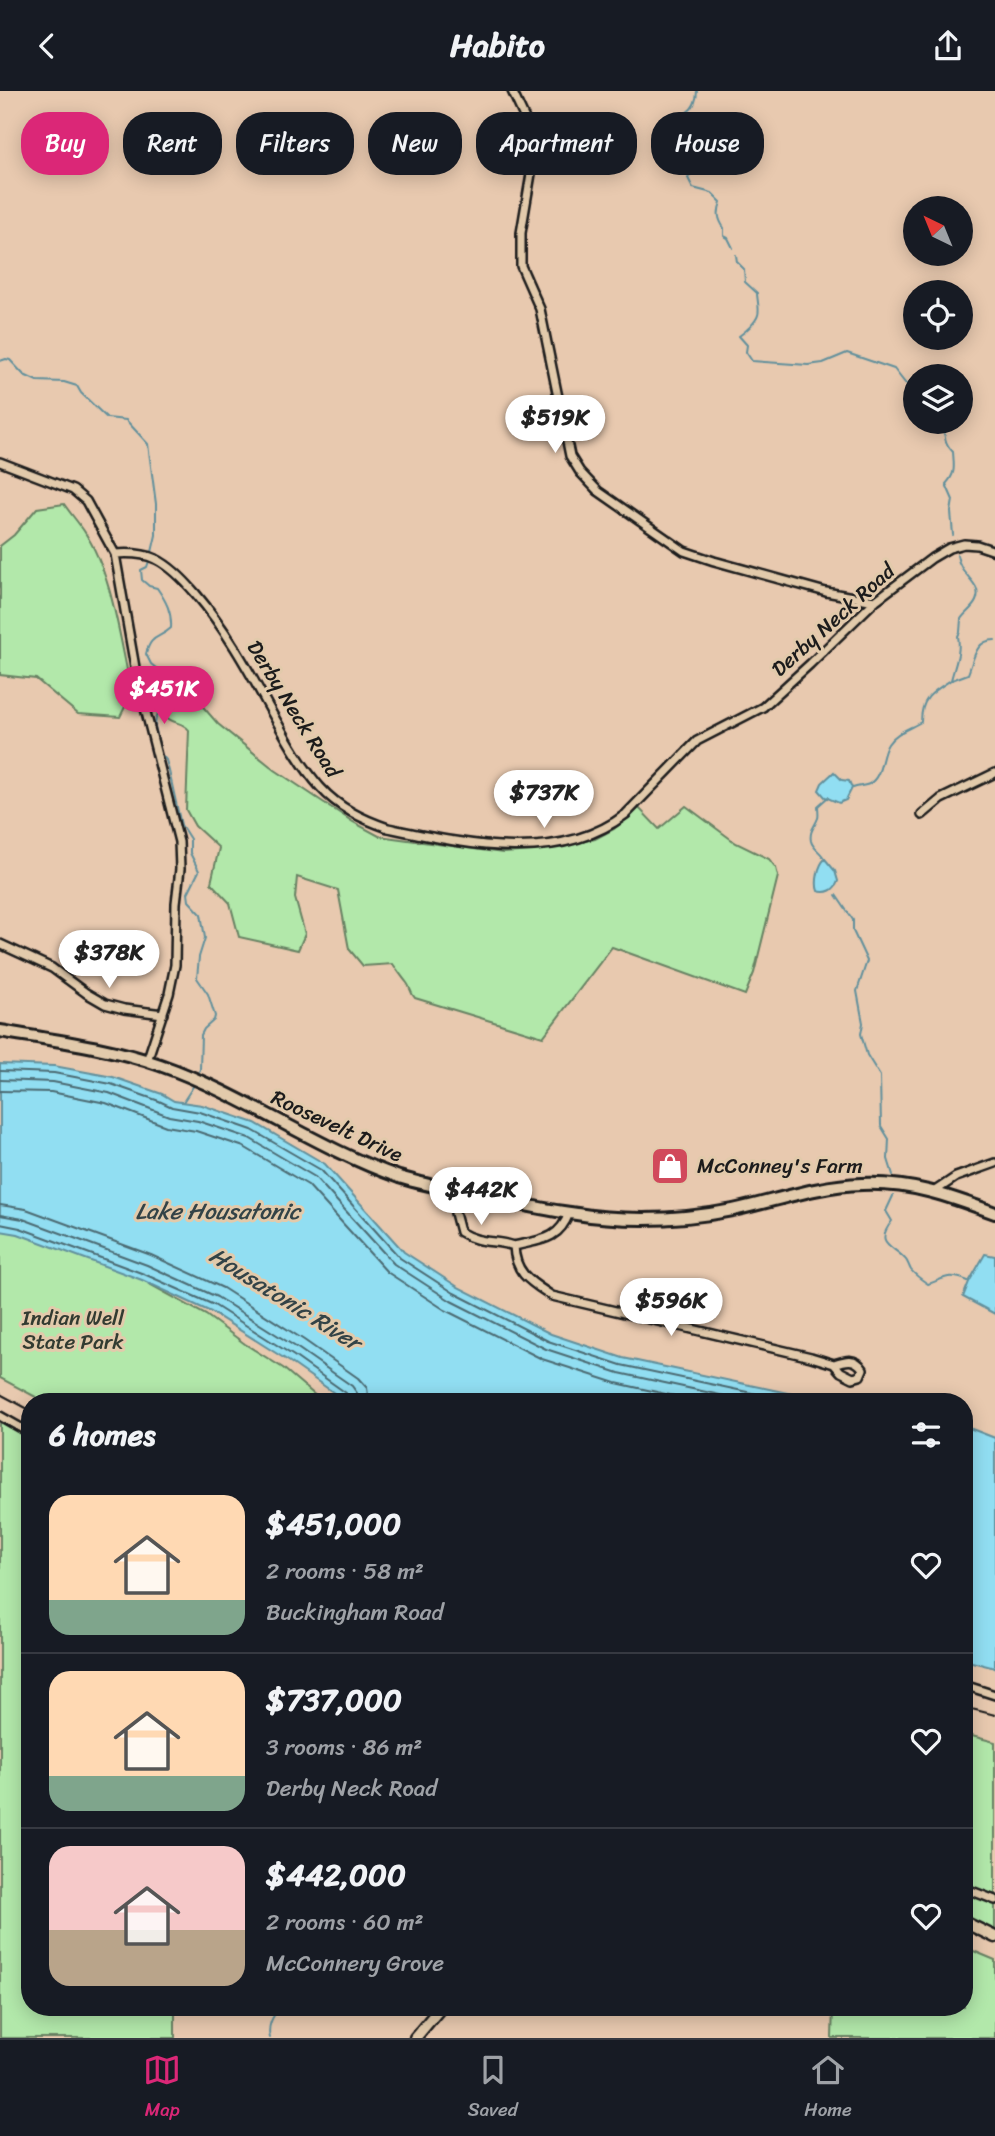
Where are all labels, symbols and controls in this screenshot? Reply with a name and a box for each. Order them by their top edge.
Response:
text: Habito [450,17,545,74]
icon: back [28,27,66,65]
icon: share [929,27,967,65]
chip: Buy [21,112,109,175]
chip: Rent [123,112,222,175]
chip: Filters [236,112,354,175]
chip: New [368,112,462,175]
chip: Apartment [476,112,637,175]
chip: House [651,112,764,175]
north arrow [903,196,973,266]
map controls [903,196,973,434]
button: locate [903,280,973,350]
button: layers [903,364,973,434]
pin: $519K [506,395,604,455]
text: $519K [521,397,589,438]
street label: Derby Neck Road [762,552,905,687]
street label: Derby Neck Road [236,633,353,787]
pin: $451K [115,667,213,726]
text: $451K [130,668,198,709]
pin: $737K [495,771,593,830]
text: $737K [510,772,578,813]
pin: $378K [60,930,158,990]
text: $378K [74,932,144,973]
street label: Roosevelt Drive [265,1079,409,1173]
shop icon: McConney's Farm [649,1145,691,1187]
place label: McConney's Farm [697,1147,863,1185]
pin: $442K [432,1167,530,1227]
text: $442K [445,1169,517,1210]
water label: Lake Housatonic [135,1191,302,1232]
water label: Housatonic River [201,1236,372,1364]
pin: $596K [622,1279,720,1338]
text: $596K [636,1280,706,1321]
park label: Indian Well State Park [21,1299,125,1361]
text: 6 homes [49,1408,156,1462]
icon: filters [907,1416,945,1454]
text: $451,000 [266,1497,401,1551]
icon: home [105,1523,189,1607]
icon: heart [907,1546,945,1584]
text: 2 rooms · 58 m² [266,1551,424,1592]
text: Buckingham Road [266,1592,444,1633]
text: $737,000 [266,1673,402,1727]
icon: home [105,1699,189,1783]
icon: heart [907,1722,945,1760]
text: 3 rooms · 86 m² [266,1727,422,1768]
text: Derby Neck Road [266,1768,437,1809]
text: $442,000 [266,1848,406,1902]
icon: home [105,1874,189,1958]
icon: heart [907,1897,945,1935]
text: 2 rooms · 60 m² [266,1902,424,1943]
text: McConnery Grove [266,1943,444,1984]
tab: Map [143,2051,181,2126]
tab: Saved [468,2051,518,2126]
tab: Home [804,2051,852,2126]

